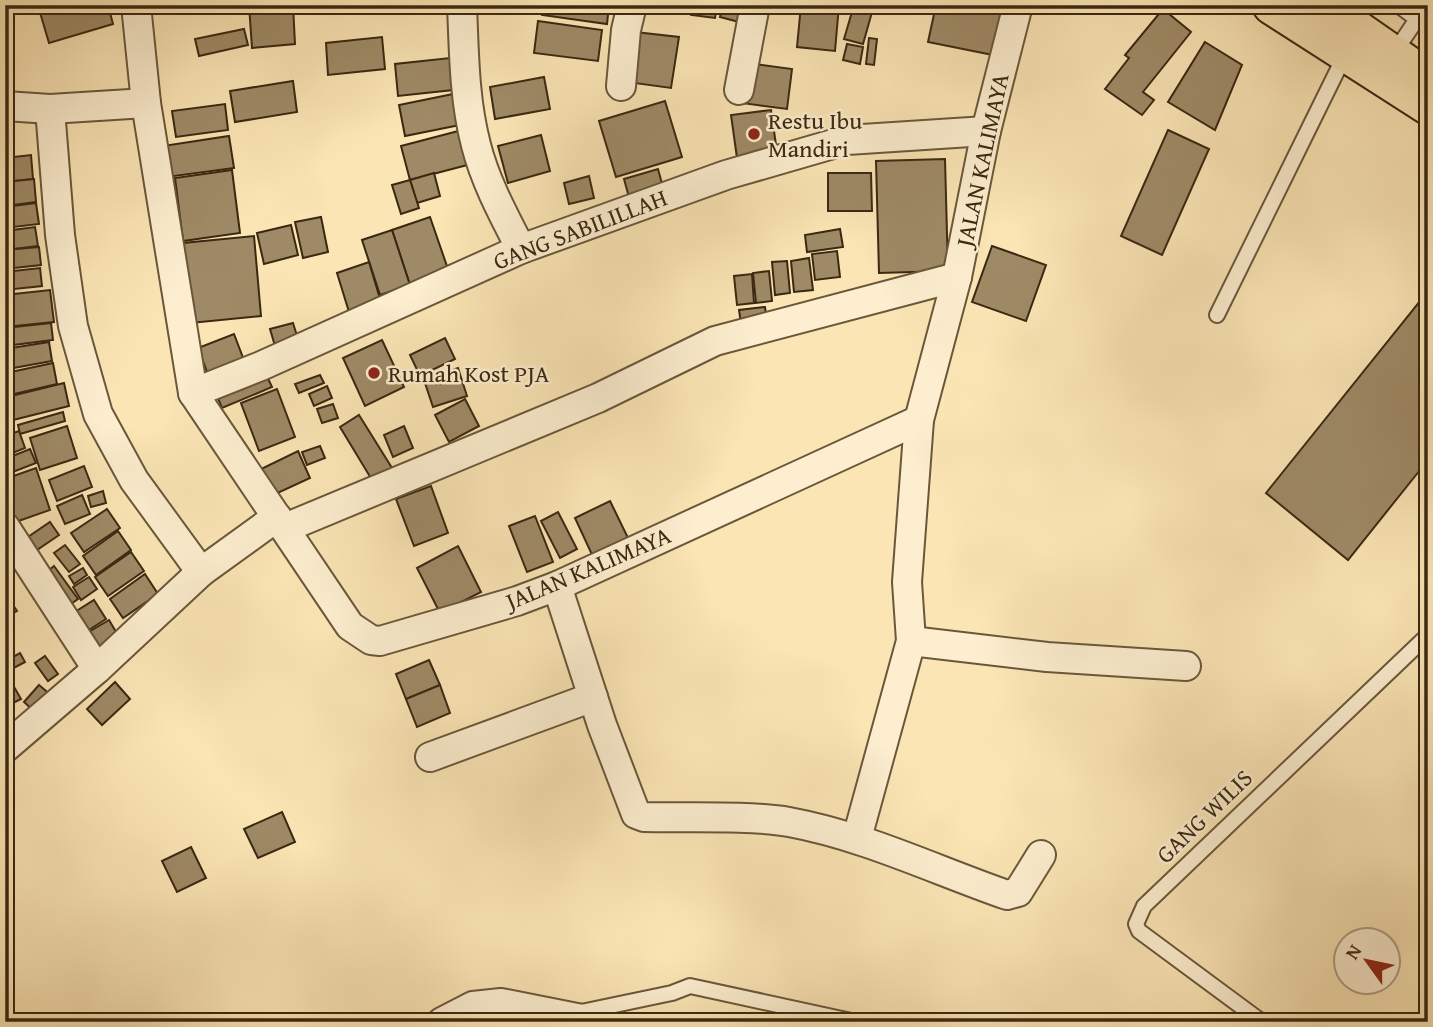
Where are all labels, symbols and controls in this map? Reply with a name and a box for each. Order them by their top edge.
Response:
street label: JALAN KALIMAYA [946,70,1018,253]
place label: Restu Ibu Mandiri [768,103,862,166]
marker: Restu Ibu Mandiri [746,126,762,142]
street label: GANG SABILILLAH [488,180,672,278]
place label: Rumah Kost PJA [388,356,550,391]
marker: Rumah Kost PJA [366,365,382,381]
street label: JALAN KALIMAYA [497,517,676,620]
street label: GANG WILIS [1148,761,1260,871]
north arrow [1332,926,1402,996]
text: N [1338,939,1368,965]

